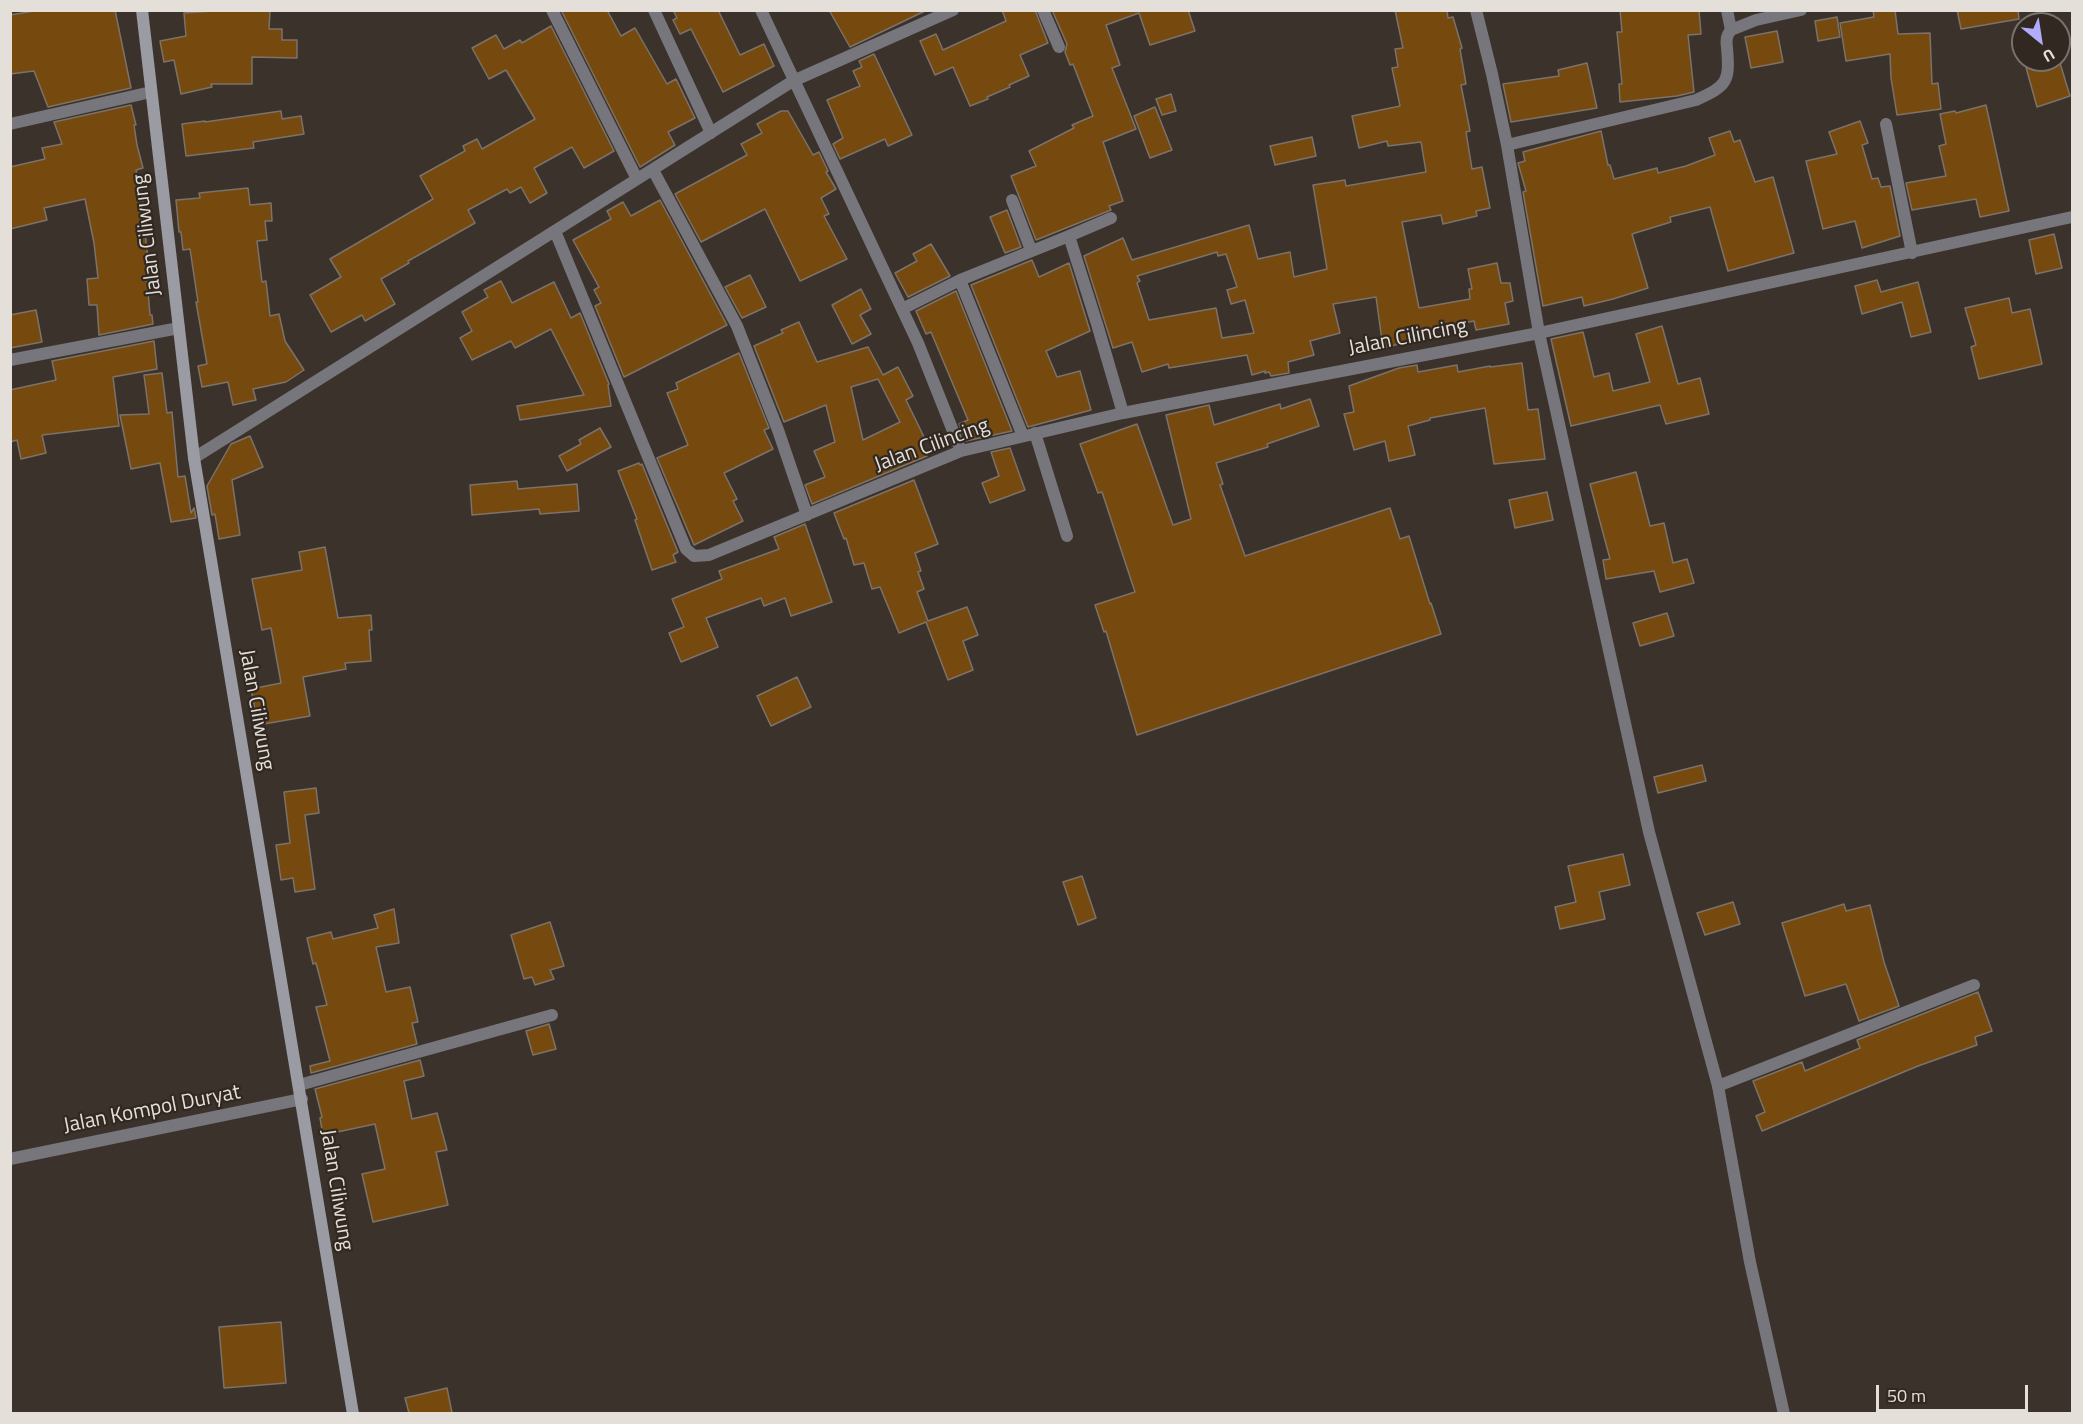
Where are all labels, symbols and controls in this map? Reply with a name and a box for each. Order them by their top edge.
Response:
north arrow [2011,12,2071,72]
text: U [2038,43,2060,69]
street label: Jalan Ciliwung [128,173,168,297]
street label: Jalan Cilincing [1346,314,1470,362]
street label: Jalan Cilincing [871,414,993,478]
street label: Jalan Ciliwung [233,647,279,773]
street label: Jalan Kompol Duryat [61,1080,243,1140]
street label: Jalan Ciliwung [314,1128,358,1252]
scale bar [1879,1373,2030,1411]
text: 50 m [1887,1382,1926,1409]

